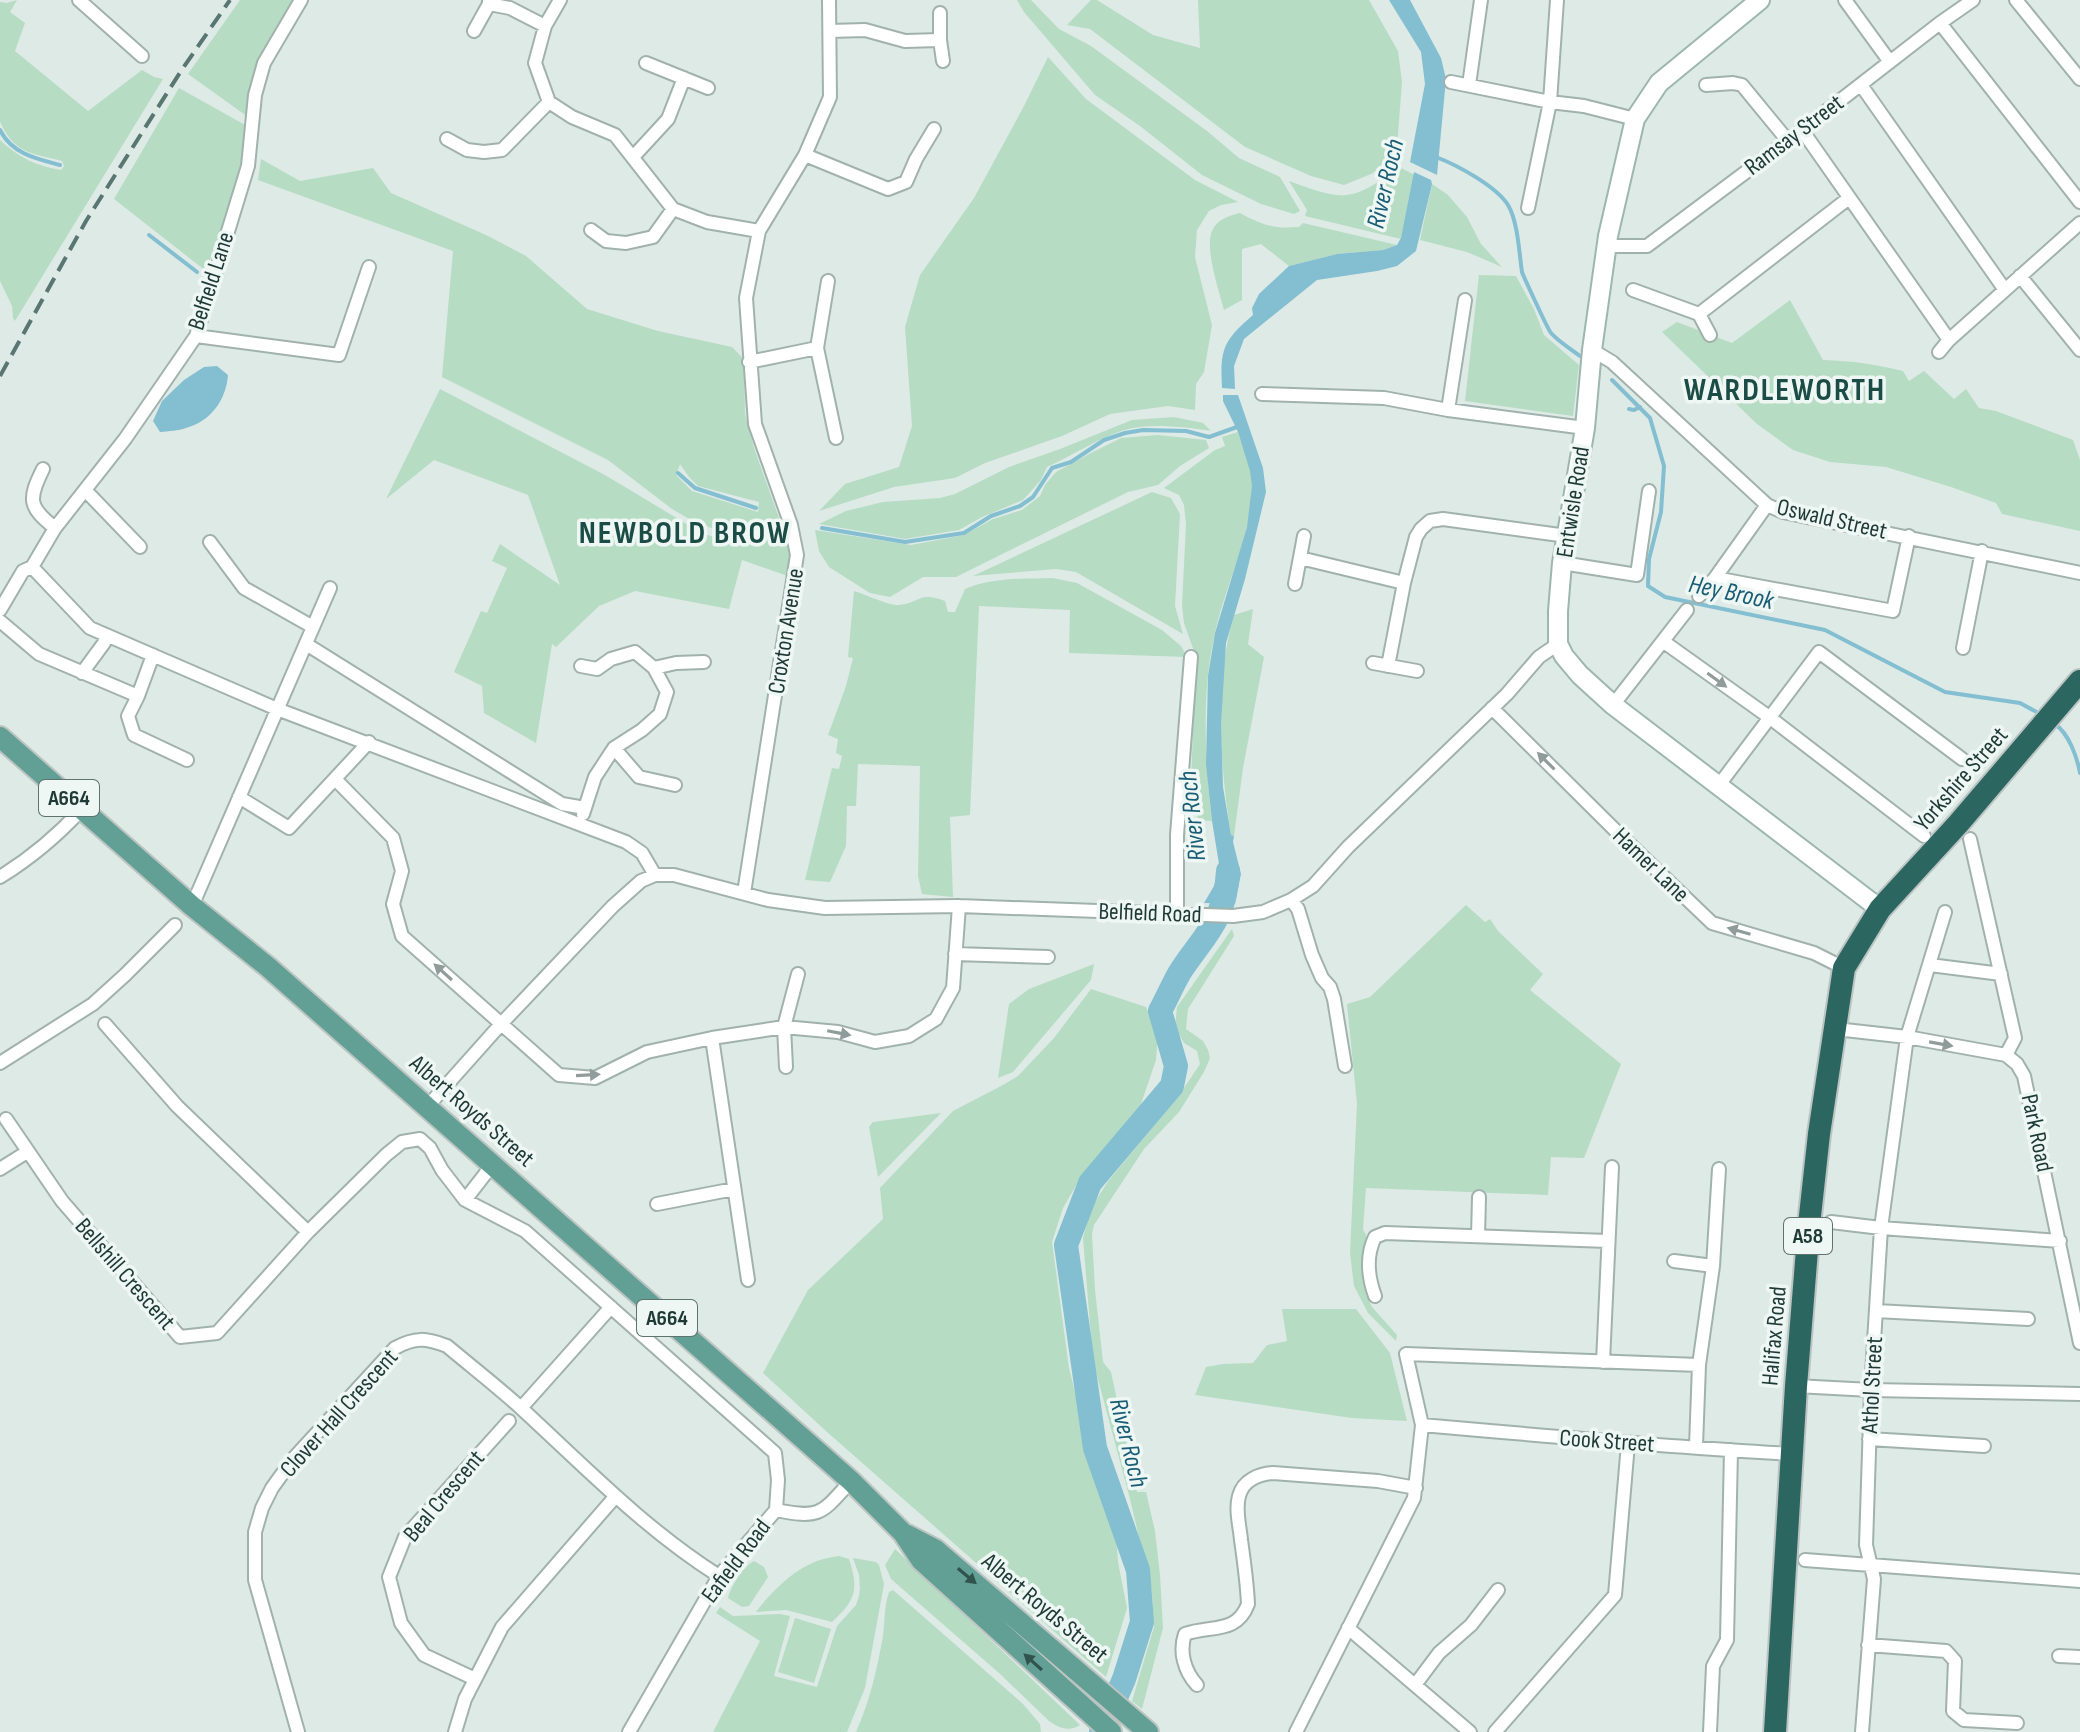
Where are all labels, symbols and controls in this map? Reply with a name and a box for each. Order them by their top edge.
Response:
street label: Ramsay Street [1739,88,1849,182]
water label: River Roch [1361,136,1411,232]
street label: Belfield Lane [182,228,240,334]
district label: WARDLEWORTH [1684,371,1886,410]
street label: Entwisle Road [1550,444,1596,560]
street label: Oswald Street [1774,492,1890,546]
district label: NEWBOLD BROW [579,514,791,553]
street label: Croxton Avenue [762,566,810,696]
water label: Hey Brook [1686,569,1778,617]
one-way arrow [1706,671,1727,687]
street label: Yorkshire Street [1908,721,2014,837]
one-way arrow [1537,752,1556,771]
water label: River Roch [1173,769,1213,863]
road number: A664 [39,780,99,816]
street label: Hamer Lane [1607,821,1695,909]
street label: Belfield Road [1098,897,1202,929]
one-way arrow [1726,924,1750,937]
one-way arrow [434,964,454,981]
one-way arrow [827,1028,852,1040]
one-way arrow [1929,1038,1954,1050]
street label: Albert Royds Street [403,1048,540,1173]
one-way arrow [575,1069,601,1082]
street label: Park Road [2015,1091,2059,1175]
street label: Bellshill Crescent [69,1212,181,1336]
road number: A58 [1784,1218,1832,1254]
street label: Halifax Road [1755,1285,1793,1387]
road number: A664 [637,1300,697,1336]
street label: Athol Street [1855,1336,1889,1435]
street label: Clover Hall Crescent [274,1343,404,1483]
water label: River Roch [1102,1395,1154,1491]
street label: Cook Street [1559,1423,1655,1459]
street label: Beal Crescent [397,1444,491,1548]
street label: Eafield Road [695,1513,777,1609]
street label: Albert Royds Street [975,1546,1114,1669]
one-way arrow [957,1567,977,1584]
one-way arrow [1024,1653,1043,1671]

